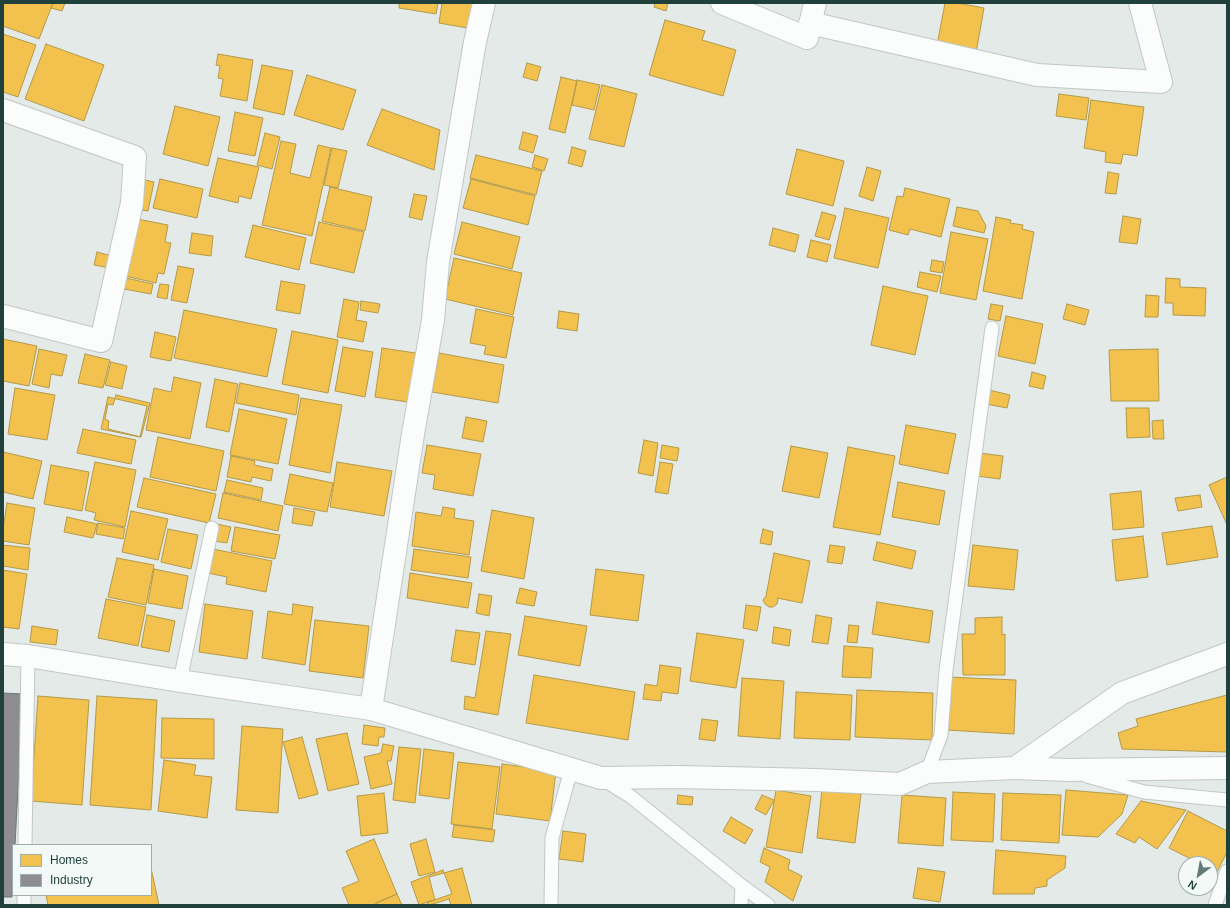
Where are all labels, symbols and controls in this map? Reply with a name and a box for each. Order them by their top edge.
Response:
legend [12,844,152,896]
text: Homes [50,853,88,867]
north arrow [1178,856,1218,896]
text: Industry [50,873,93,887]
text: N [1186,878,1199,893]

